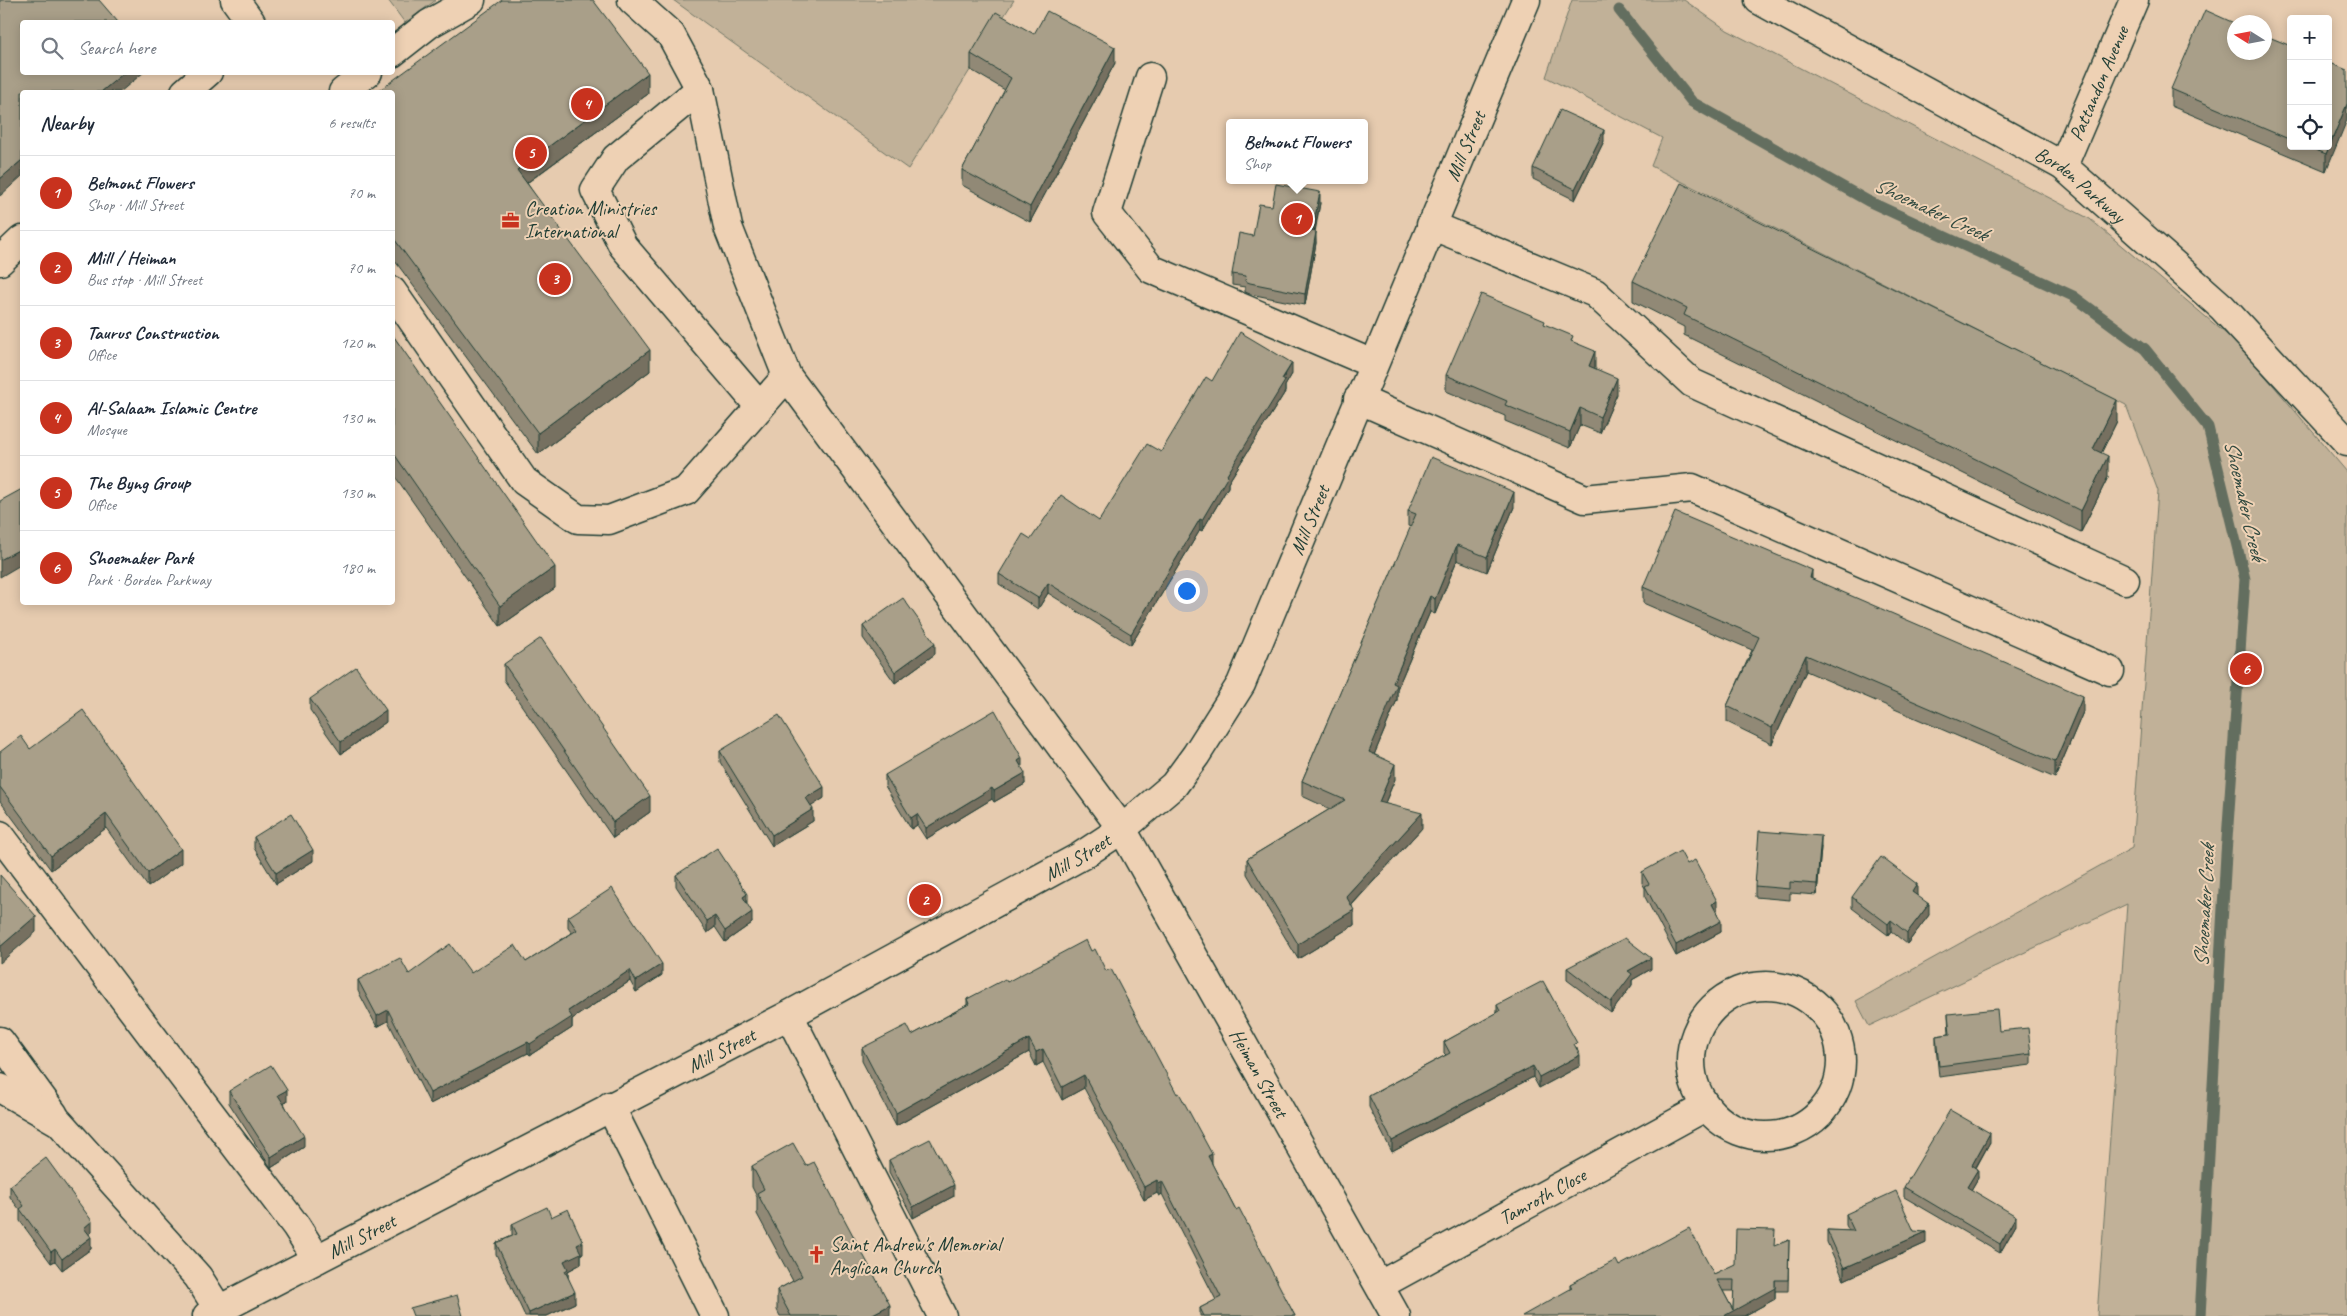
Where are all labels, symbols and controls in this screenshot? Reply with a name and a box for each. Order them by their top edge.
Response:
north arrow [2227,15,2272,60]
map controls [2287,15,2332,150]
button: + [2287,15,2332,60]
search box [20,20,395,75]
street label: Pattandon Avenue [2063,21,2135,145]
icon: search [38,34,66,62]
text: Search here [78,36,155,60]
button: − [2287,60,2332,105]
pin: 4 [571,85,603,123]
street label: Mill Street [1440,105,1492,185]
button: locate [2287,105,2332,150]
text: Nearby [40,110,93,136]
text: 6 results [328,113,375,133]
popup [1226,119,1368,184]
text: Belmont Flowers [1244,130,1350,154]
pin: 5 [515,134,547,172]
street label: Borden Parkway [2030,141,2132,230]
text: Shop [1244,154,1271,174]
text: Belmont Flowers [87,171,194,195]
water label: Shoemaker Creek [1870,171,1996,248]
text: 1 [52,183,60,203]
text: 70 m [348,183,375,203]
text: Shop · Mill Street [87,195,183,215]
place label: Creation Ministries International [525,196,658,244]
pin: 1 [1281,200,1313,238]
office icon: Creation Ministries International [501,210,521,230]
text: Mill / Heiman [87,246,175,270]
text: 2 [52,258,60,278]
text: 70 m [348,258,375,278]
pin: 3 [539,260,571,298]
text: Bus stop · Mill Street [87,270,202,290]
text: Taurus Construction [87,321,219,345]
text: 3 [52,333,60,353]
text: 120 m [341,333,375,353]
text: Office [87,345,116,365]
text: Al-Salaam Islamic Centre [87,396,256,420]
text: 4 [52,408,60,428]
text: 130 m [341,408,375,428]
text: Mosque [87,420,127,440]
water label: Shoemaker Creek [2219,438,2272,567]
text: The Byng Group [87,471,190,495]
street label: Mill Street [1284,479,1336,559]
text: 5 [53,483,59,503]
text: 130 m [341,483,375,503]
text: Office [87,495,116,515]
text: Shoemaker Park [87,546,193,570]
text: 6 [52,558,60,578]
text: 180 m [341,558,375,578]
text: Park · Borden Parkway [87,570,211,590]
your location [1174,578,1200,604]
pin: 6 [2230,650,2262,688]
street label: Mill Street [1040,827,1118,887]
water label: Shoemaker Creek [2188,840,2220,968]
pin: 2 [909,881,941,919]
street label: Mill Street [683,1021,762,1078]
street label: Heiman Street [1224,1024,1295,1124]
street label: Tamroth Close [1495,1162,1592,1230]
street label: Mill Street [324,1208,402,1264]
place label: Saint Andrew's Memorial Anglican Church [830,1232,1004,1280]
church icon: Saint Andrew's Memorial Anglican Church [806,1245,826,1265]

